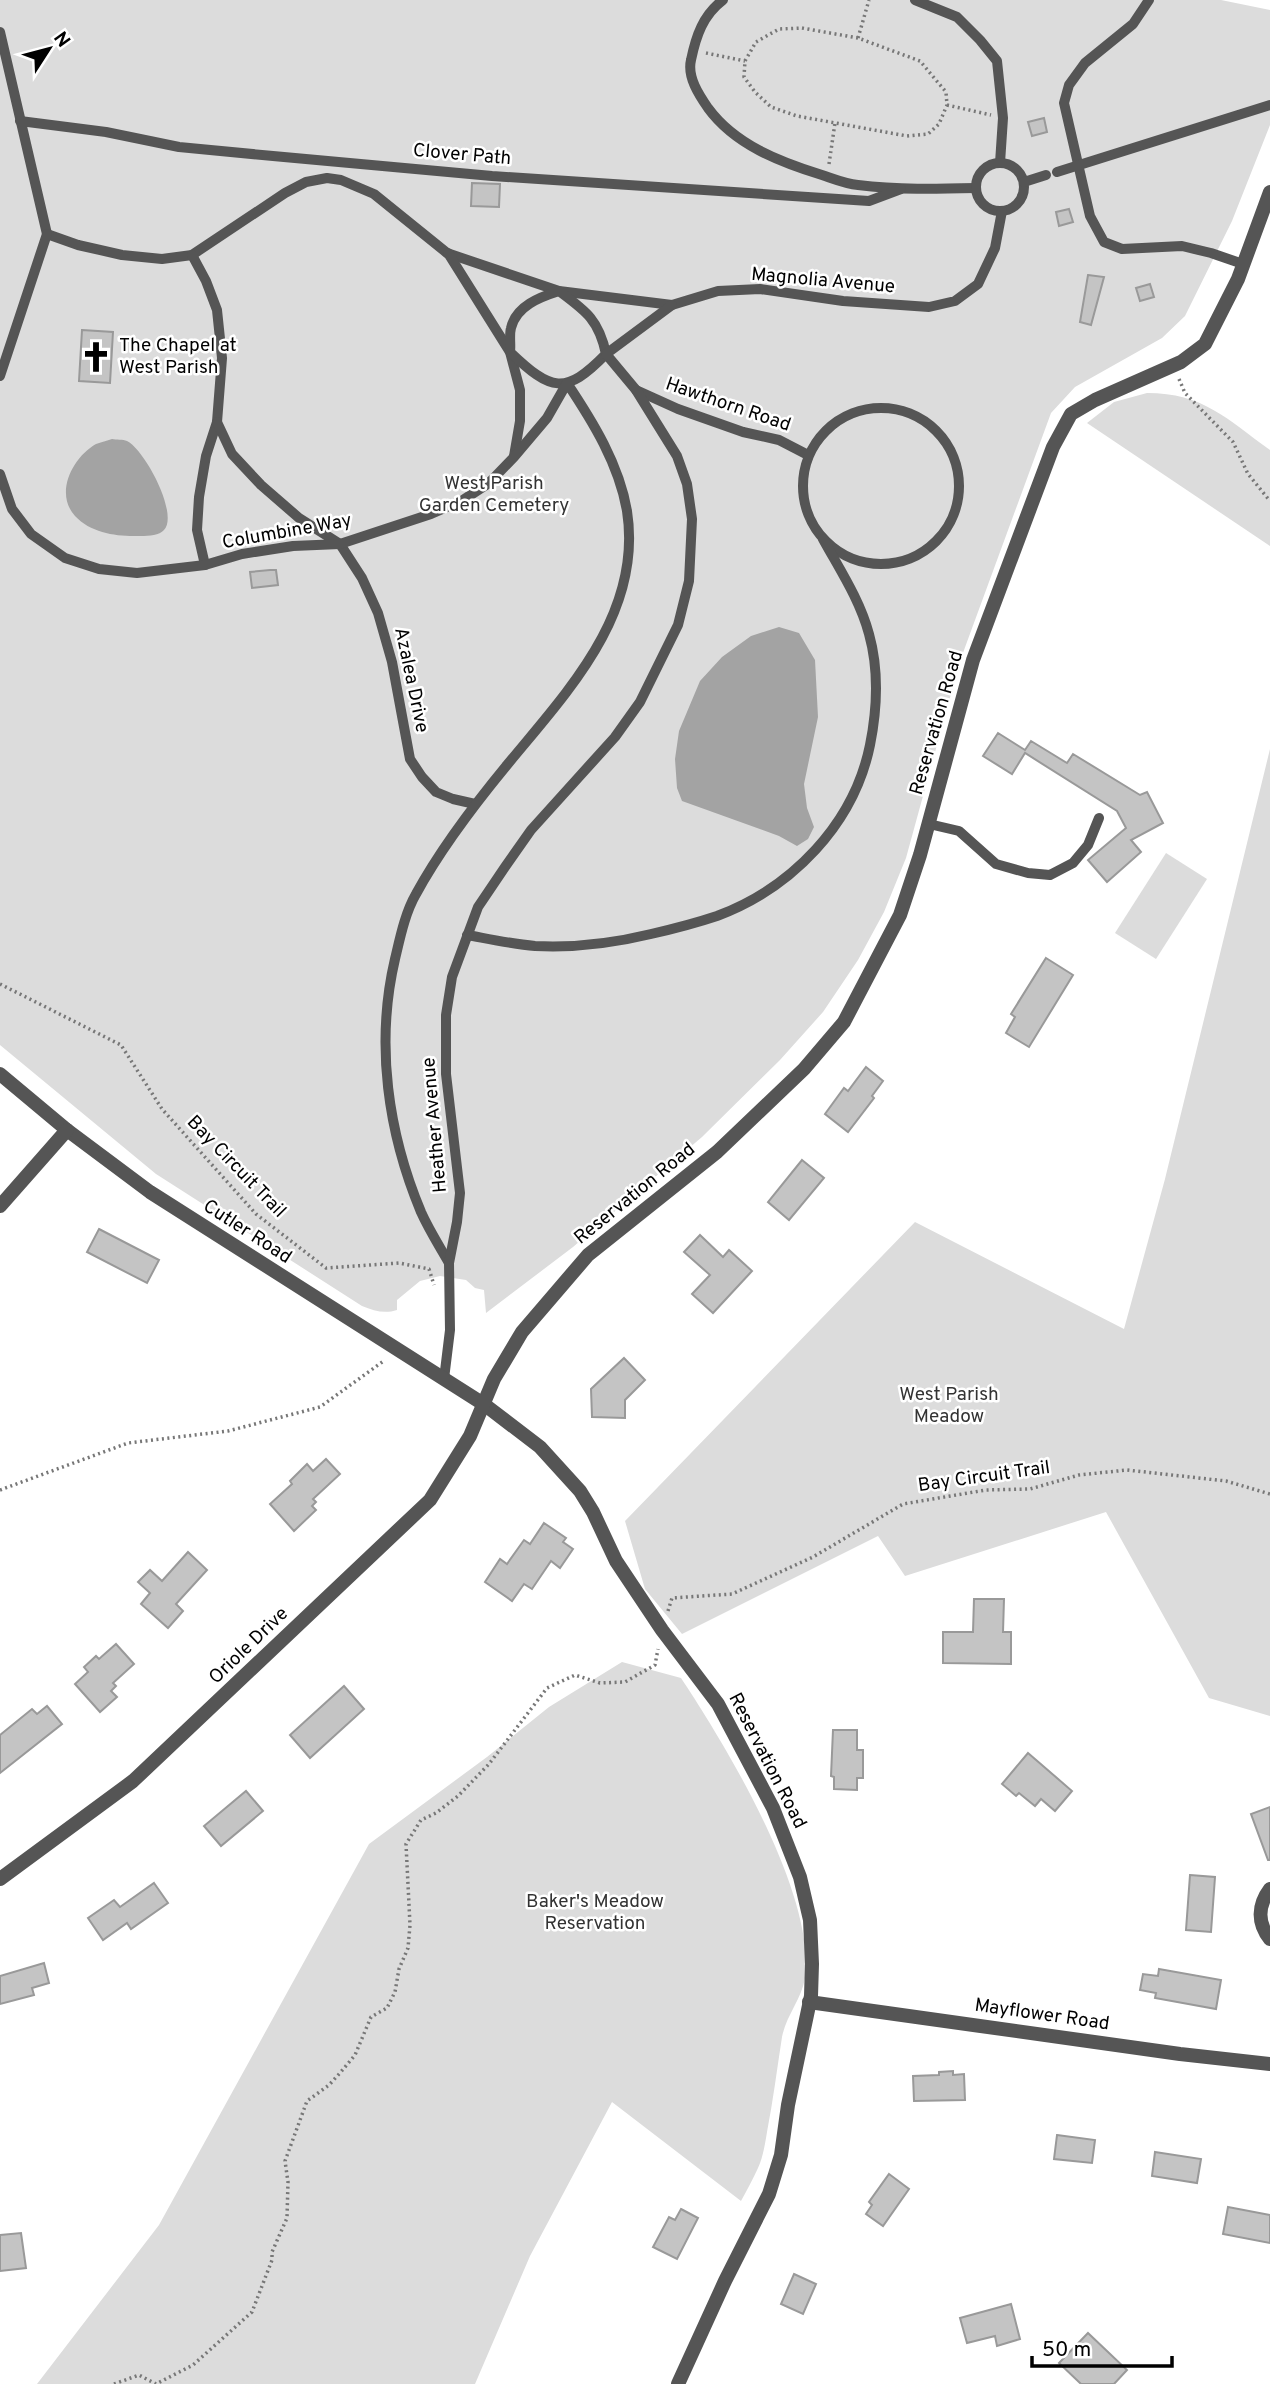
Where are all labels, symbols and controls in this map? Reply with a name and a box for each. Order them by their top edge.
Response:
north arrow [14,14,84,84]
text: N [47,28,75,53]
street label: Clover Path [412,139,512,171]
street label: Magnolia Avenue [750,263,896,299]
place label: The Chapel at West Parish [119,334,237,380]
church icon: The Chapel at West Parish [79,340,113,374]
street label: Hawthorn Road [662,372,794,438]
park label: West Parish Garden Cemetery [419,472,569,518]
street label: Columbine Way [220,509,354,555]
street label: Azalea Drive [388,625,434,735]
street label: Reservation Road [905,648,969,798]
street label: Heather Avenue [417,1056,453,1194]
street label: Bay Circuit Trail [181,1111,291,1223]
street label: Reservation Road [569,1138,701,1250]
street label: Cutler Road [198,1194,296,1270]
park label: West Parish Meadow [899,1383,999,1429]
street label: Bay Circuit Trail [916,1456,1052,1498]
street label: Oriole Drive [204,1602,294,1690]
street label: Reservation Road [722,1689,812,1833]
park label: Baker's Meadow Reservation [526,1890,664,1936]
street label: Mayflower Road [973,1994,1111,2036]
scale bar [1032,2324,1172,2368]
text: 50 m [1042,2337,1091,2364]

